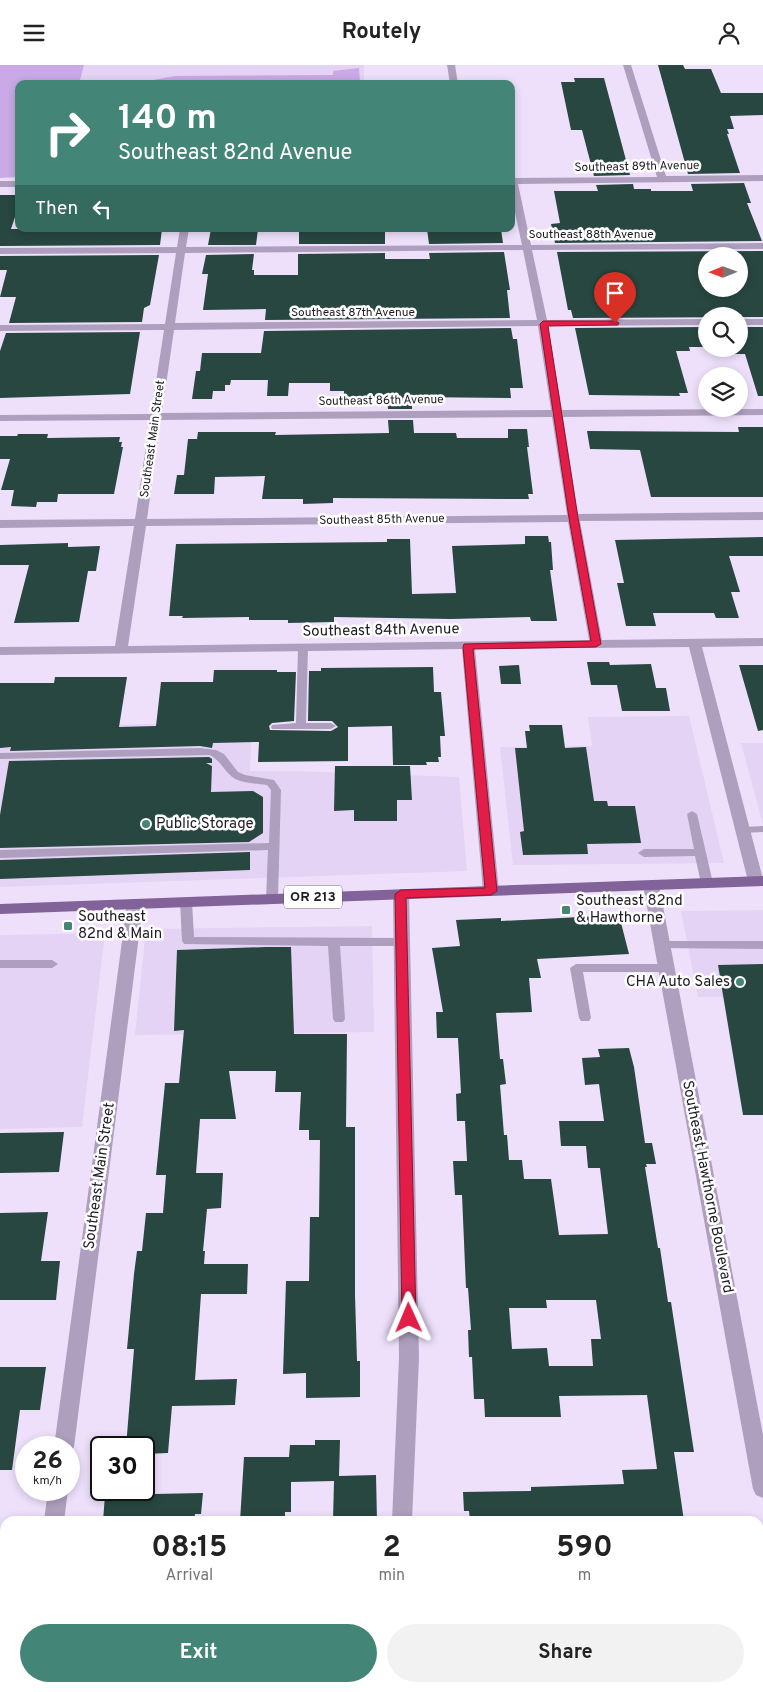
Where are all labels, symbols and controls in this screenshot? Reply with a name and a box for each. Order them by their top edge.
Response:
icon: menu [20,19,48,47]
text: Routely [342,19,421,46]
icon: person [715,19,743,47]
text: 140 m [118,97,217,141]
icon: right [35,100,100,165]
text: Southeast 82nd Avenue [118,140,352,167]
street label: Southeast 89th Avenue [574,158,700,176]
icon: left [88,195,116,223]
text: Then [35,197,78,221]
street label: Southeast 88th Avenue [528,227,654,243]
north arrow [698,247,748,297]
map controls [698,247,748,417]
pin [594,272,636,323]
icon: arrive [601,279,629,307]
street label: Southeast 87th Avenue [291,305,415,321]
button: search [698,307,748,357]
button: layers [698,367,748,417]
street label: Southeast Main Street [137,379,169,499]
street label: Southeast 86th Avenue [318,392,444,410]
street label: Southeast 85th Avenue [319,511,445,529]
street label: Southeast 84th Avenue [302,620,460,642]
place label: Public Storage [156,815,254,834]
marker: Public Storage [140,818,152,830]
road number: OR 213 [284,885,342,909]
place label: Southeast 82nd & Hawthorne [576,892,683,928]
marker: Southeast 82nd & Hawthorne [560,904,572,916]
place label: Southeast 82nd & Main [78,908,162,944]
marker: Southeast 82nd & Main [62,920,74,932]
place label: CHA Auto Sales [626,973,730,992]
marker: CHA Auto Sales [734,976,746,988]
street label: Southeast Hawthorne Boulevard [677,1079,737,1295]
street label: Southeast Main Street [80,1101,120,1251]
position arrow [382,1291,434,1343]
speed limit sign: 30 [90,1436,155,1501]
text: 26 [32,1446,63,1478]
text: km/h [33,1473,62,1489]
text: 08:15 [151,1530,227,1567]
text: 2 [383,1530,401,1567]
text: 590 [556,1530,613,1567]
text: Arrival [165,1566,213,1586]
text: min [378,1566,405,1586]
text: m [578,1566,591,1586]
button: Exit [20,1624,377,1682]
button: Share [387,1624,744,1682]

